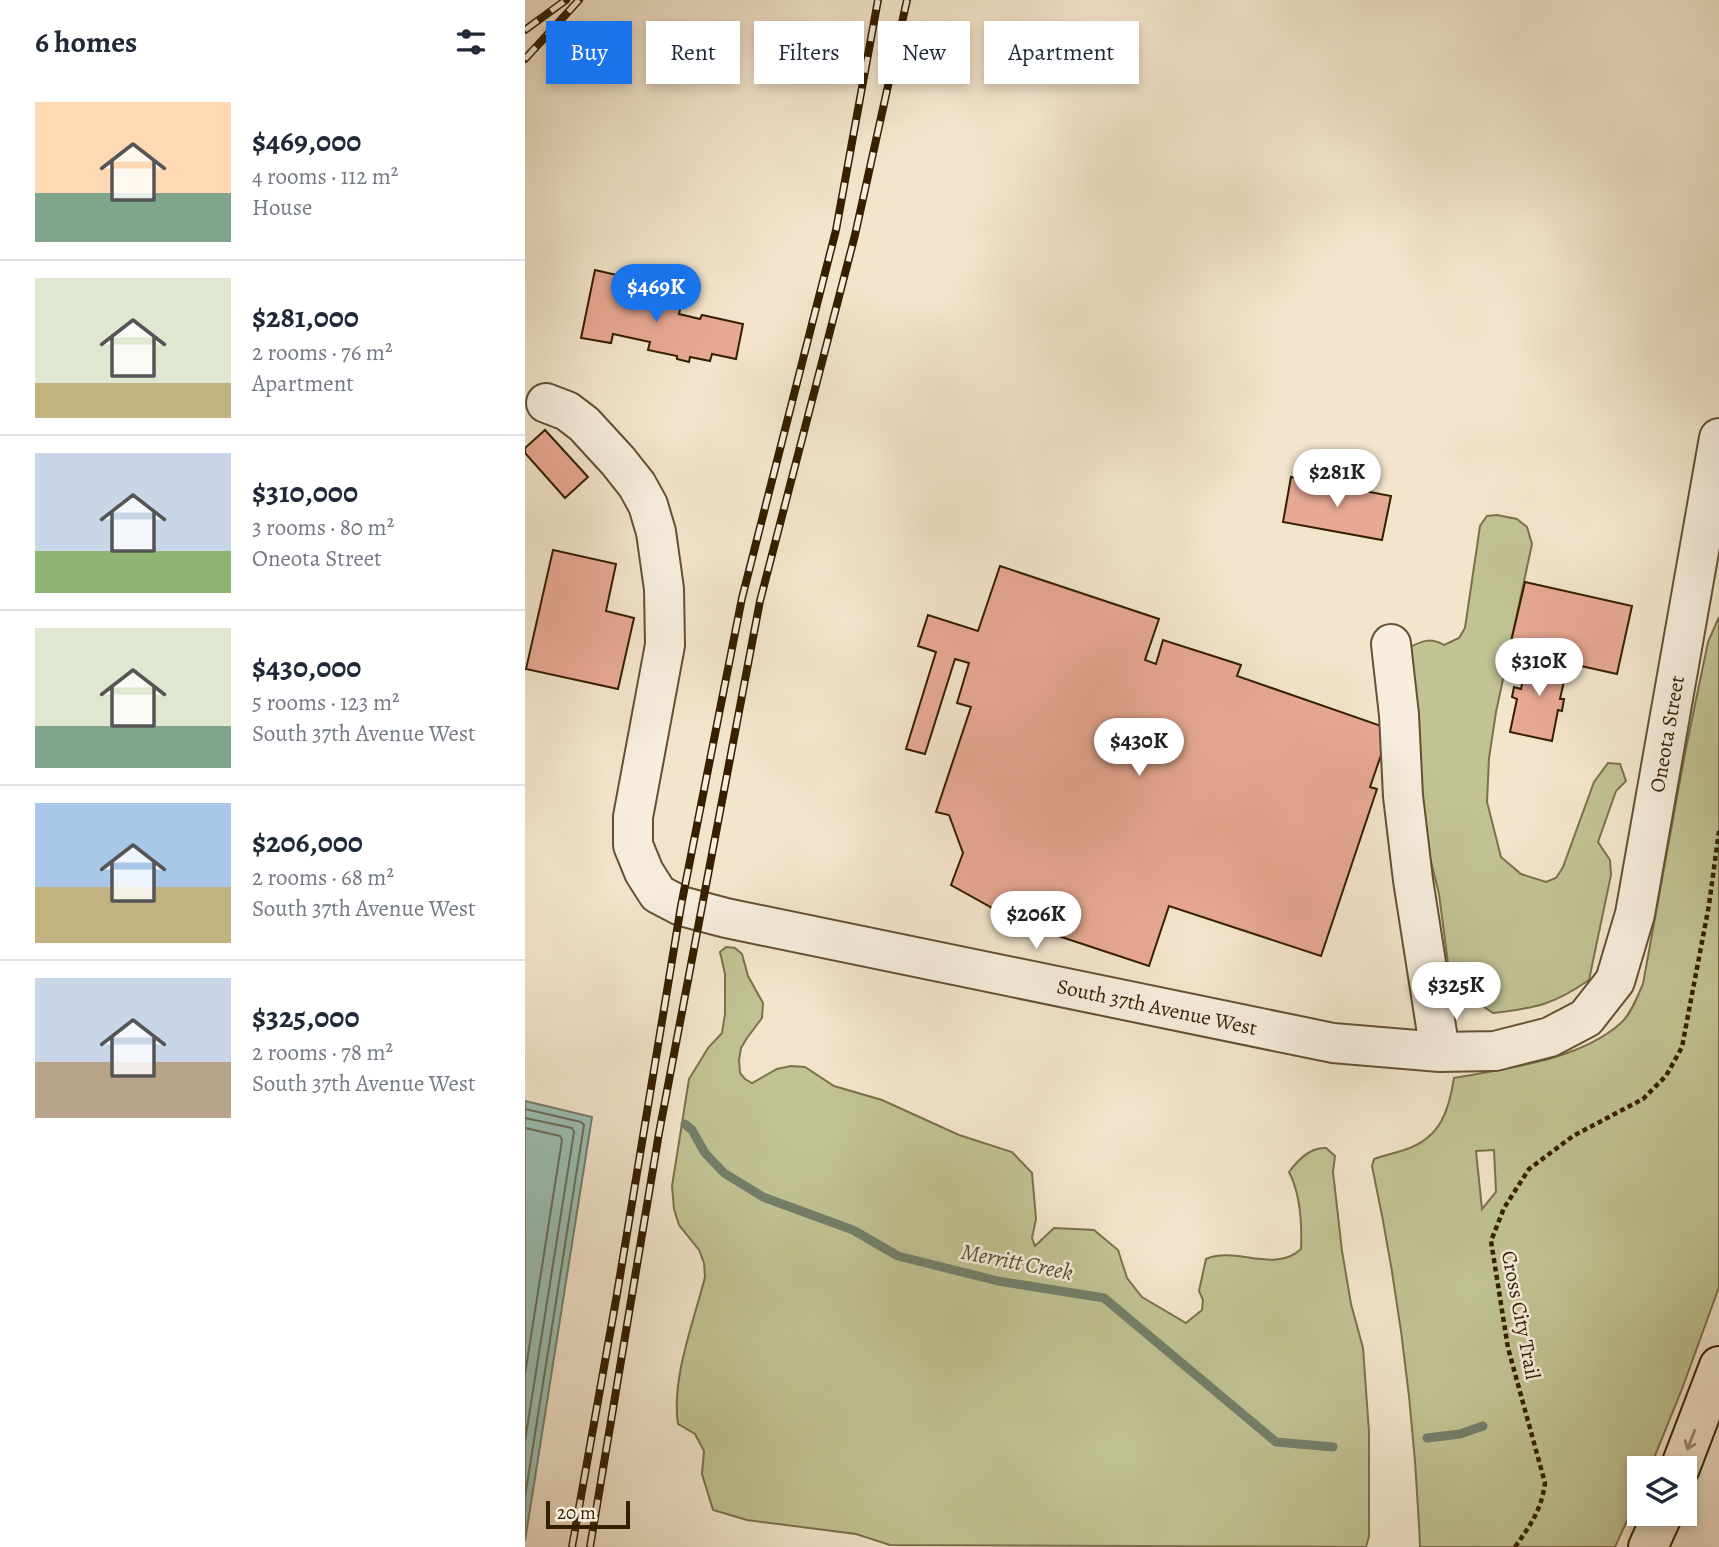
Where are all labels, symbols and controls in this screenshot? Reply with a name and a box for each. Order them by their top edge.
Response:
chip: Buy [546,21,632,84]
chip: Rent [646,21,740,84]
chip: Filters [754,21,864,84]
chip: New [878,21,970,84]
chip: Apartment [984,21,1139,84]
text: 6 homes [35,22,137,62]
icon: filters [452,23,490,61]
text: $469,000 [252,121,361,161]
icon: home [91,130,175,214]
text: 4 rooms · 112 m² [252,161,398,192]
text: House [252,192,312,223]
pin: $469K [607,264,705,324]
text: $469K [627,271,685,302]
text: $281,000 [252,297,359,337]
icon: home [91,306,175,390]
text: 2 rooms · 76 m² [252,337,393,368]
text: Apartment [252,368,354,399]
pin: $281K [1288,449,1386,509]
text: $281K [1309,456,1365,487]
text: $310,000 [252,472,358,512]
icon: home [91,481,175,565]
text: 3 rooms · 80 m² [252,512,394,543]
text: Oneota Street [252,543,382,574]
pin: $310K [1490,638,1588,698]
text: $310K [1511,645,1567,676]
text: $430,000 [252,647,361,687]
icon: home [91,656,175,740]
street label: Oneota Street [1643,673,1691,795]
text: 5 rooms · 123 m² [252,687,400,718]
text: South 37th Avenue West [252,718,476,749]
pin: $430K [1090,718,1188,778]
text: $430K [1110,725,1168,756]
text: $206,000 [252,822,363,862]
icon: home [91,831,175,915]
text: 2 rooms · 68 m² [252,862,394,893]
pin: $206K [987,892,1085,951]
text: South 37th Avenue West [252,893,476,924]
text: $206K [1006,898,1066,929]
pin: $325K [1407,962,1505,1022]
text: $325K [1428,969,1484,1000]
street label: South 37th Avenue West [1054,972,1260,1042]
text: $325,000 [252,997,360,1037]
icon: home [91,1006,175,1090]
text: 2 rooms · 78 m² [252,1037,393,1068]
text: South 37th Avenue West [252,1068,476,1099]
water label: Merritt Creek [958,1236,1076,1288]
street label: Cross City Trail [1495,1248,1547,1382]
one-way arrow [1684,1429,1696,1451]
map controls [1627,1456,1697,1526]
button: layers [1627,1456,1697,1526]
scale bar [546,1498,630,1530]
text: 20 m [557,1500,596,1526]

